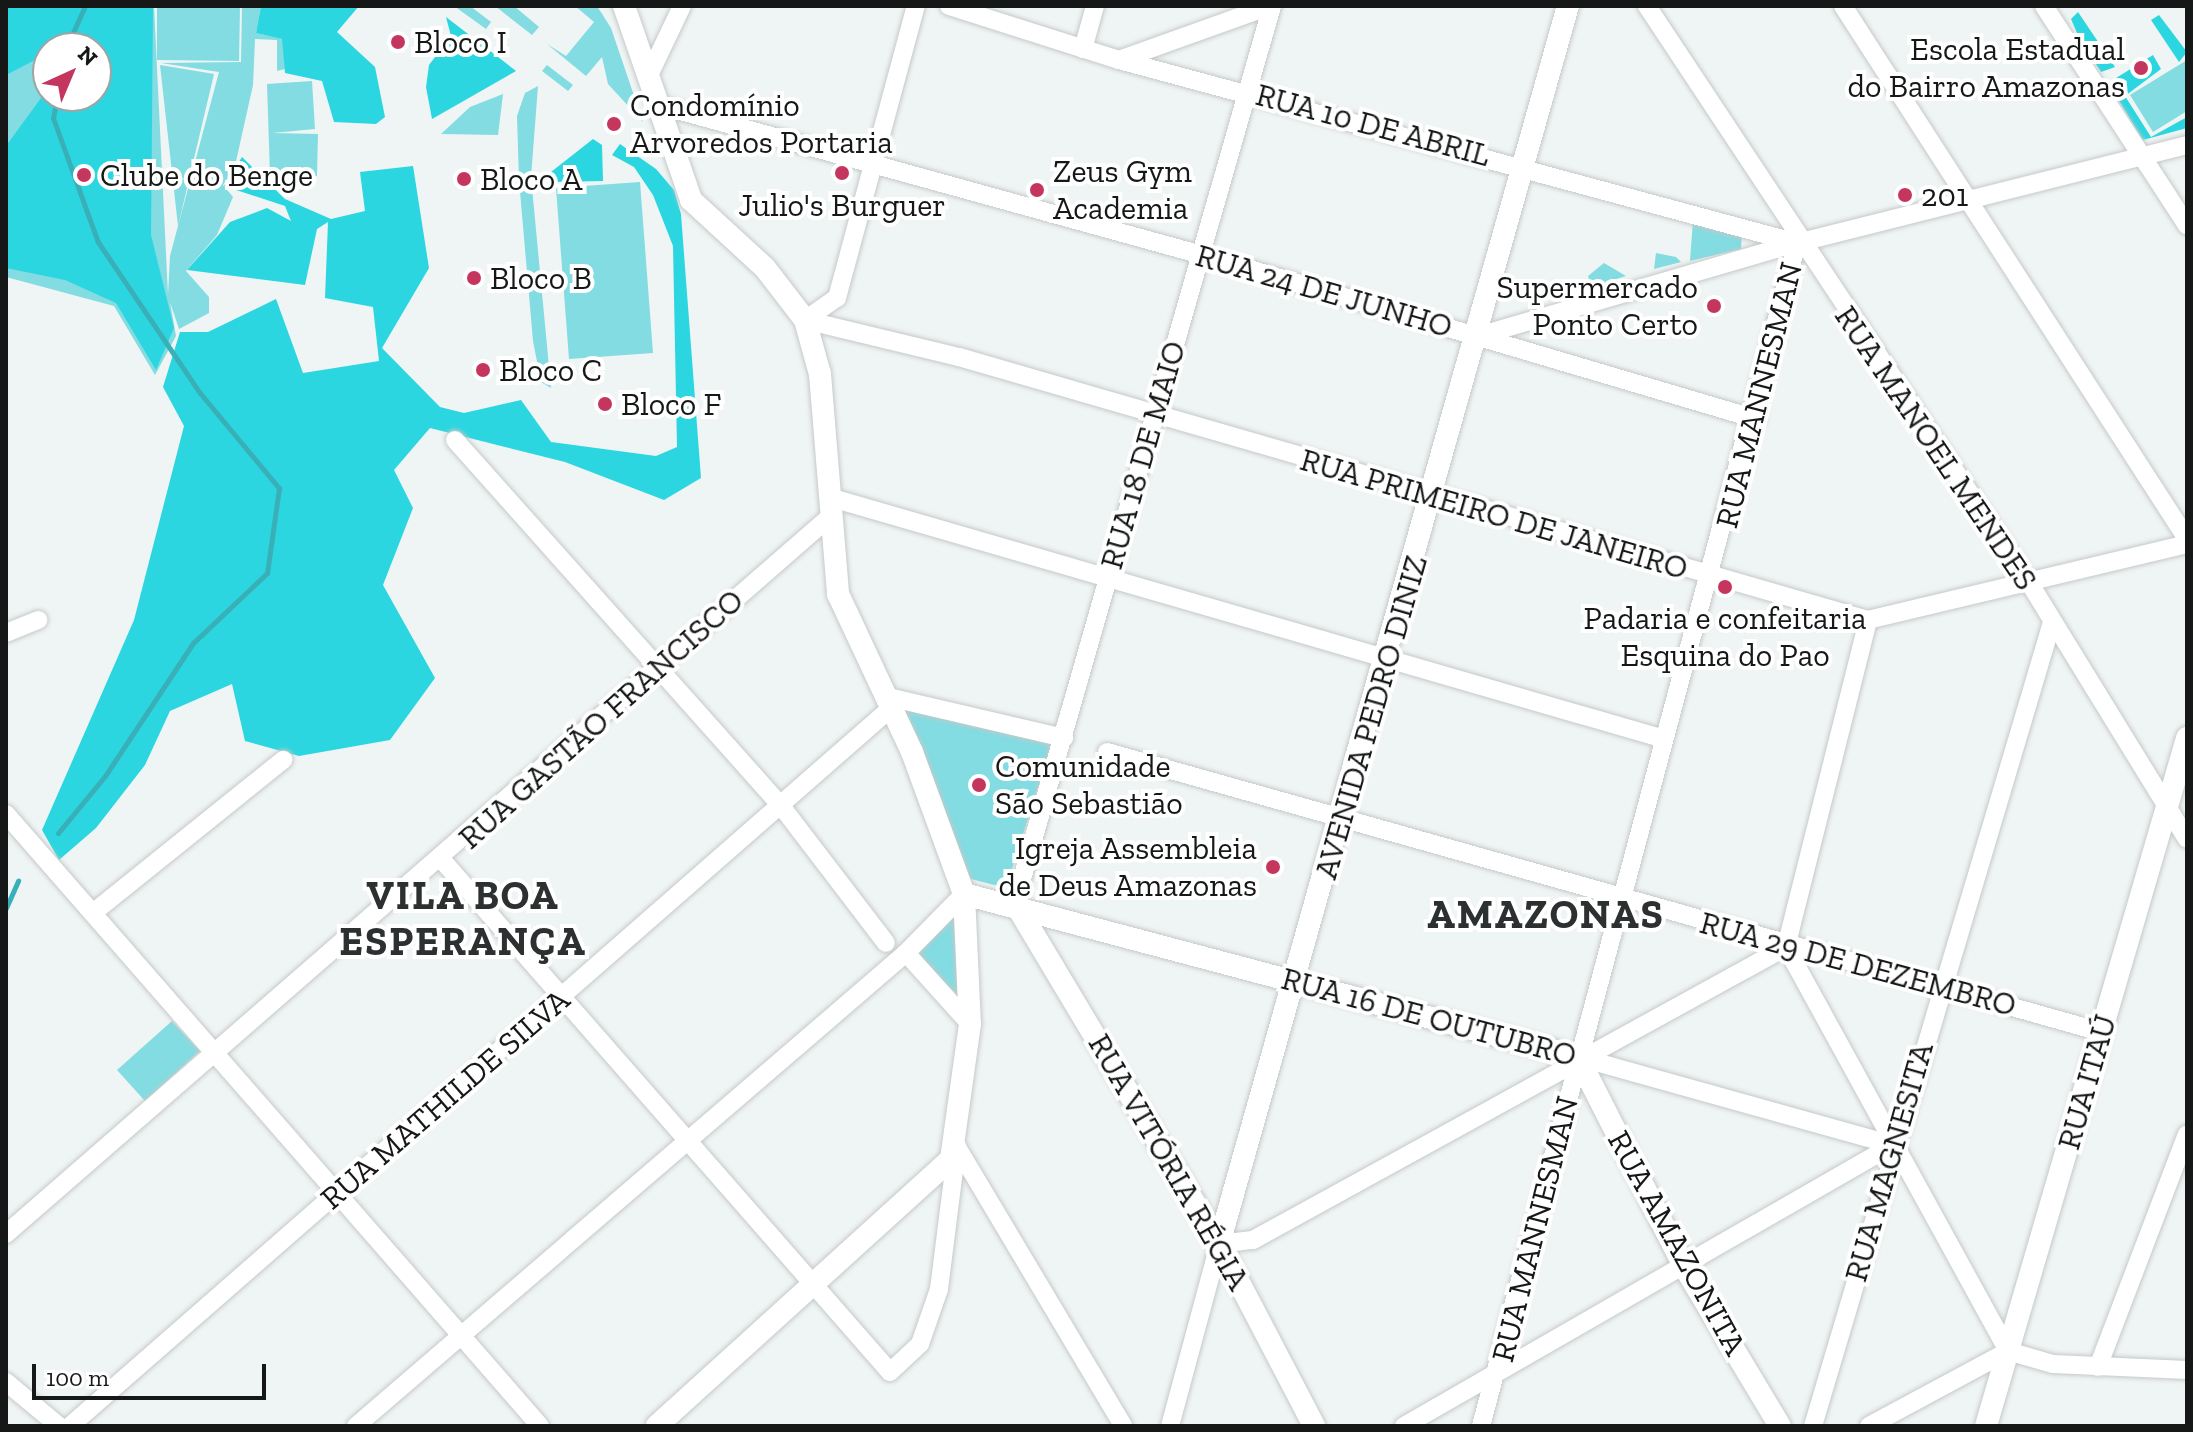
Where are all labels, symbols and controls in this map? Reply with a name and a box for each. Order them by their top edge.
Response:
place label: Bloco I [414,23,507,61]
place label: Escola Estadual do Bairro Amazonas [1847,31,2125,106]
north arrow [32,32,112,112]
marker: Bloco I [389,33,407,51]
text: N [72,40,103,71]
marker: Escola Estadual do Bairro Amazonas [2132,59,2150,77]
street label: RUA 10 DE ABRIL [1251,75,1495,175]
place label: Condomínio Arvoredos Portaria [630,87,893,162]
marker: Condomínio Arvoredos Portaria [605,115,623,133]
place label: Zeus Gym Academia [1053,153,1192,228]
place label: Clube do Benge [100,156,313,194]
place label: Bloco A [480,160,583,198]
marker: Julio's Burguer [833,164,851,182]
marker: Clube do Benge [75,166,93,184]
marker: Bloco A [455,170,473,188]
place label: 201 [1921,176,1968,214]
marker: Zeus Gym Academia [1028,181,1046,199]
place label: Julio's Burguer [738,186,946,224]
marker: 201 [1896,186,1914,204]
street label: RUA 24 DE JUNHO [1191,236,1457,346]
street label: RUA MANNESMAN [1707,258,1811,532]
place label: Bloco B [490,259,592,297]
marker: Bloco B [465,269,483,287]
place label: Supermercado Ponto Certo [1497,269,1698,344]
marker: Supermercado Ponto Certo [1705,297,1723,315]
street label: RUA MANOEL MENDES [1826,298,2046,598]
street label: RUA 18 DE MAIO [1092,336,1194,574]
place label: Bloco C [499,351,602,389]
marker: Bloco C [474,361,492,379]
place label: Bloco F [621,385,721,423]
marker: Bloco F [596,395,614,413]
street label: RUA PRIMEIRO DE JANEIRO [1295,440,1693,588]
street label: AVENIDA PEDRO DINIZ [1306,550,1436,884]
marker: Padaria e confeitaria Esquina do Pao [1716,578,1734,596]
street label: RUA GASTÃO FRANCISCO [450,581,752,857]
place label: Padaria e confeitaria Esquina do Pao [1584,600,1866,675]
place label: Comunidade São Sebastião [995,748,1183,823]
marker: Comunidade São Sebastião [970,776,988,794]
place label: Igreja Assembleia de Deus Amazonas [997,830,1257,905]
marker: Igreja Assembleia de Deus Amazonas [1264,858,1282,876]
district label: VILA BOA ESPERANÇA [339,871,587,965]
district label: AMAZONAS [1427,890,1665,938]
street label: RUA 29 DE DEZEMBRO [1695,903,2021,1025]
street label: RUA 16 DE OUTUBRO [1277,959,1581,1075]
street label: RUA MATHILDE SILVA [312,980,578,1218]
street label: RUA ITAÚ [2049,1010,2125,1154]
street label: RUA VITÓRIA RÉGIA [1079,1026,1259,1298]
street label: RUA MAGNESITA [1836,1038,1942,1286]
street label: RUA MANNESMAN [1483,1092,1587,1366]
street label: RUA AMAZONITA [1599,1123,1755,1363]
scale bar [36,1348,270,1398]
text: 100 m [46,1363,109,1392]

